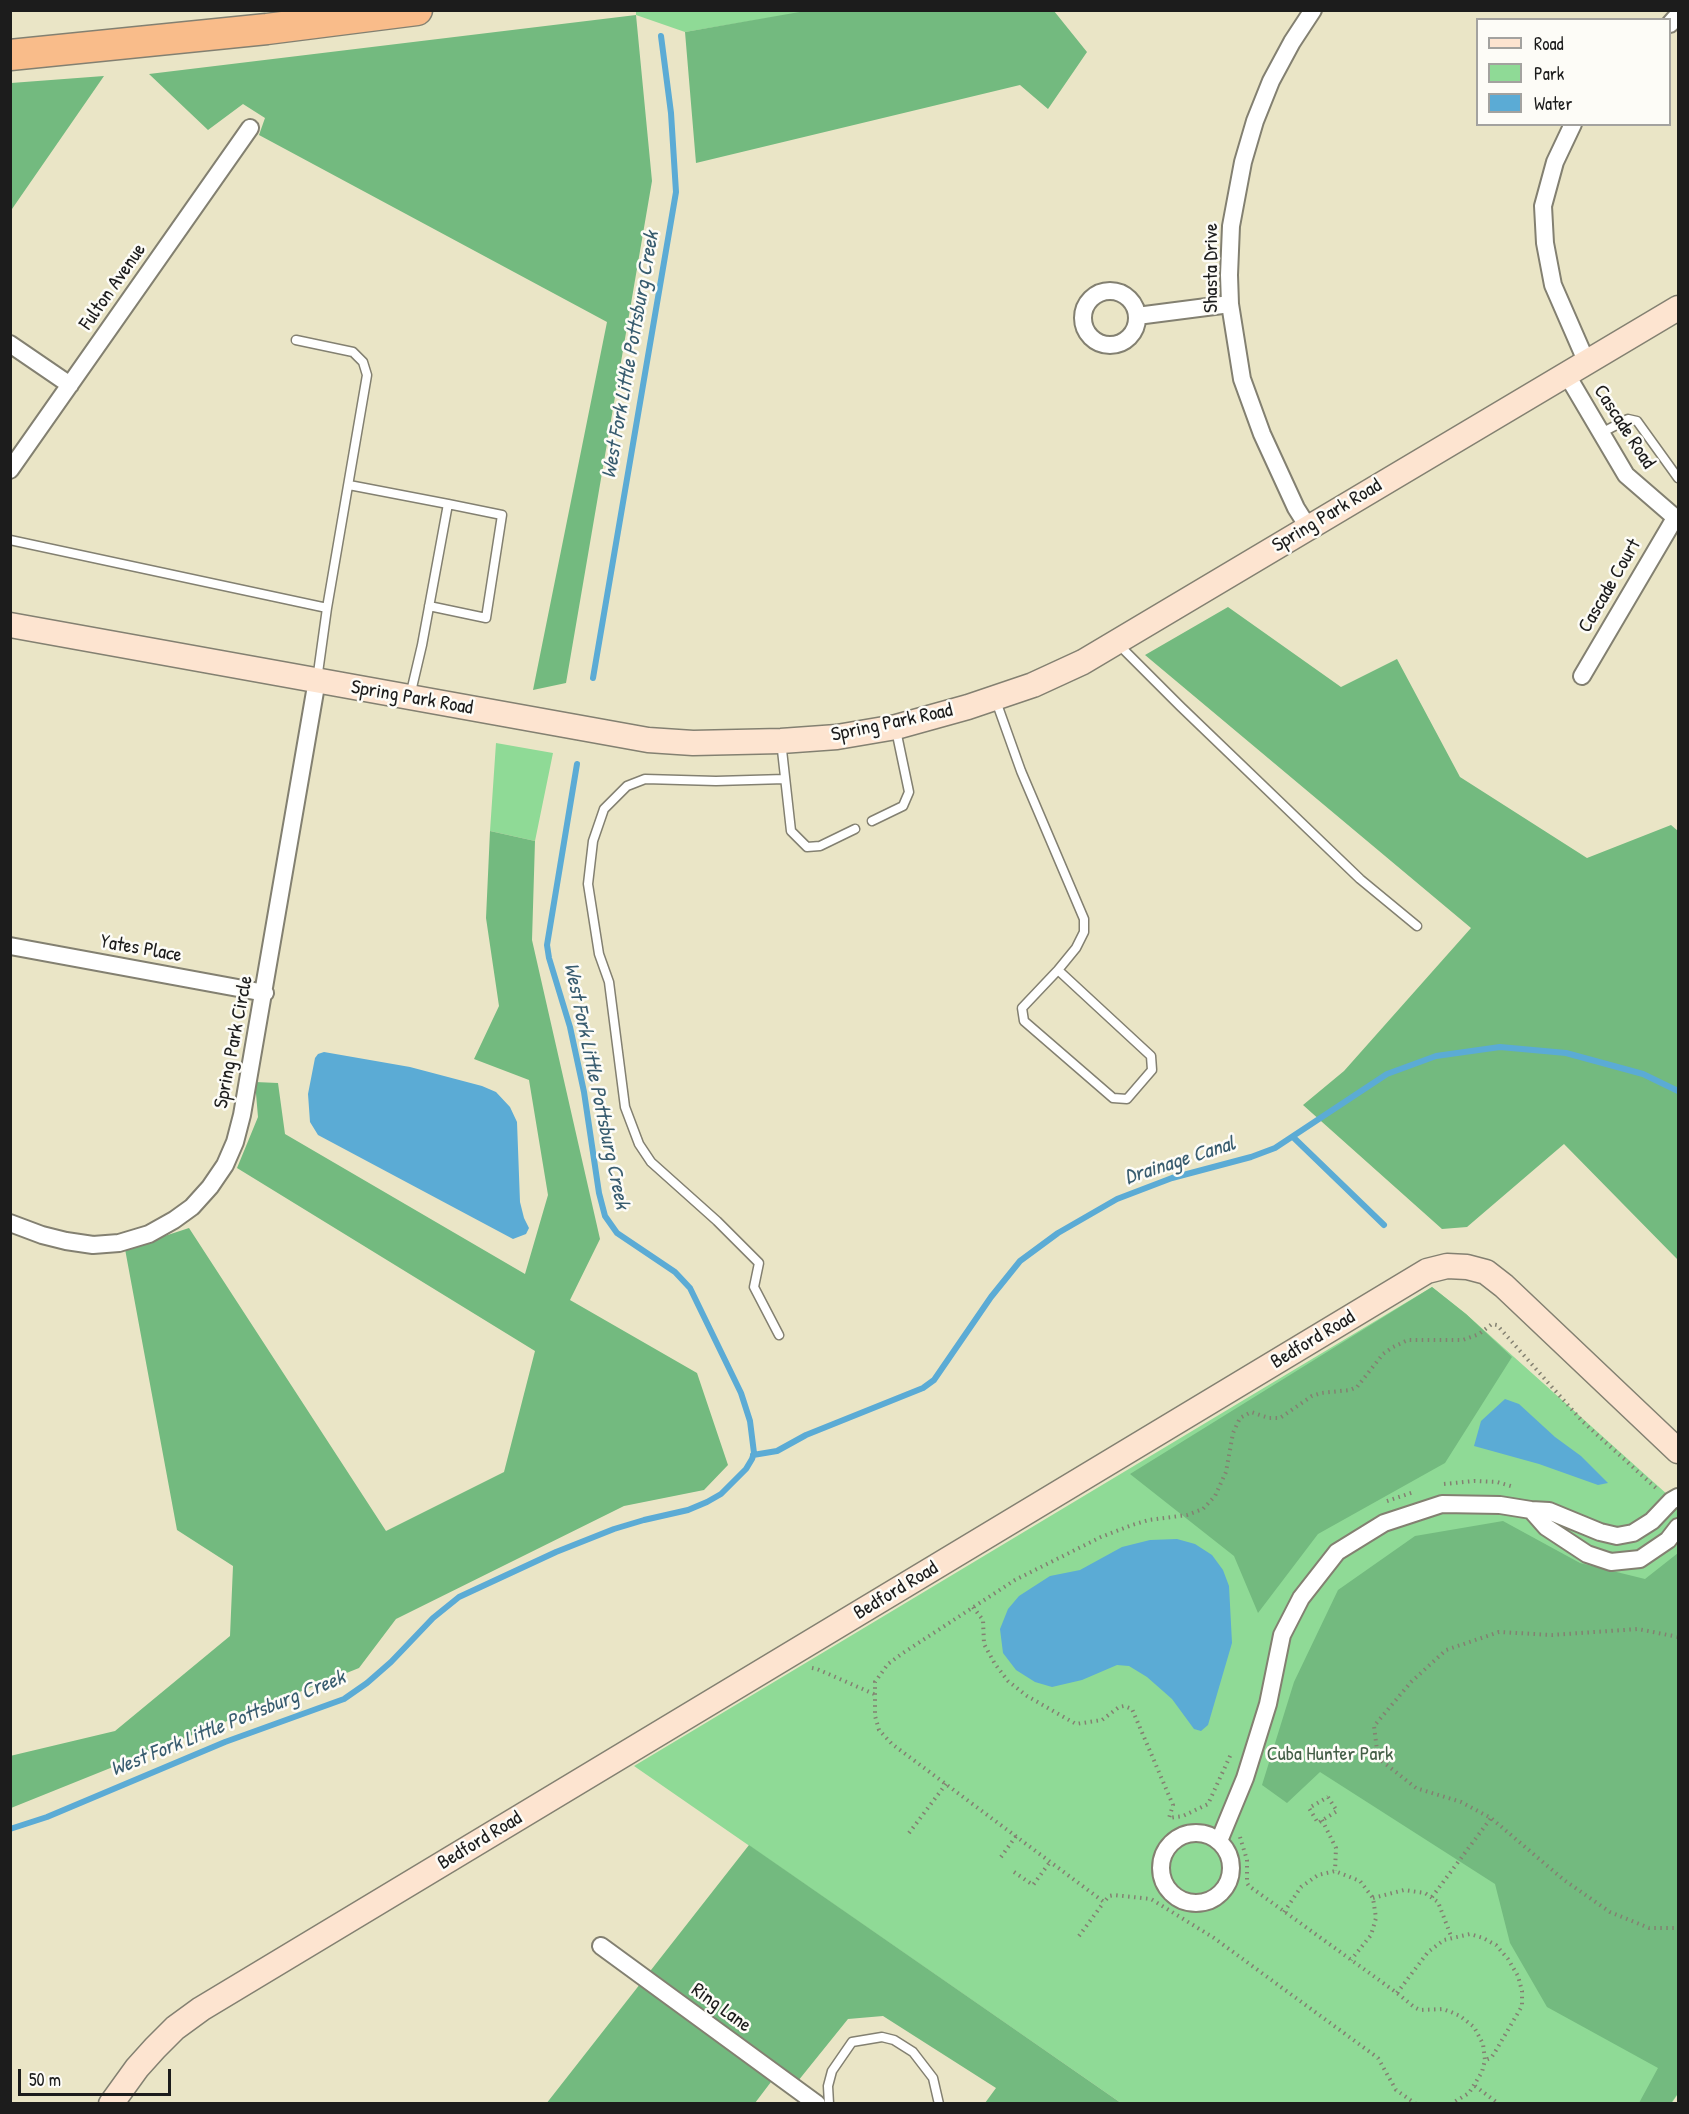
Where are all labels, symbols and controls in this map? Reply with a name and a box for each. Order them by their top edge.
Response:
legend [1476,18,1671,126]
text: Road [1534,31,1564,56]
text: Park [1534,61,1564,86]
text: Water [1534,91,1572,116]
street label: Shasta Drive [1200,223,1224,313]
water label: West Fork Little Pottsburg Creek [597,229,665,481]
street label: Fulton Avenue [74,239,152,335]
street label: Cascade Road [1588,381,1660,473]
street label: Spring Park Road [1268,474,1386,558]
street label: Cascade Court [1574,535,1646,637]
street label: Spring Park Road [349,675,475,721]
street label: Spring Park Road [829,698,955,748]
street label: Yates Place [98,930,184,968]
water label: West Fork Little Pottsburg Creek [558,961,634,1211]
street label: Spring Park Circle [209,974,259,1110]
water label: Drainage Canal [1122,1131,1238,1191]
street label: Bedford Road [1267,1306,1359,1374]
street label: Bedford Road [850,1557,942,1625]
water label: West Fork Little Pottsburg Creek [107,1665,349,1783]
park label: Cuba Hunter Park [1267,1743,1393,1767]
street label: Bedford Road [434,1807,526,1875]
street label: Ring Lane [686,1978,756,2038]
scale bar [21,2057,174,2095]
text: 50 m [29,2067,61,2092]

